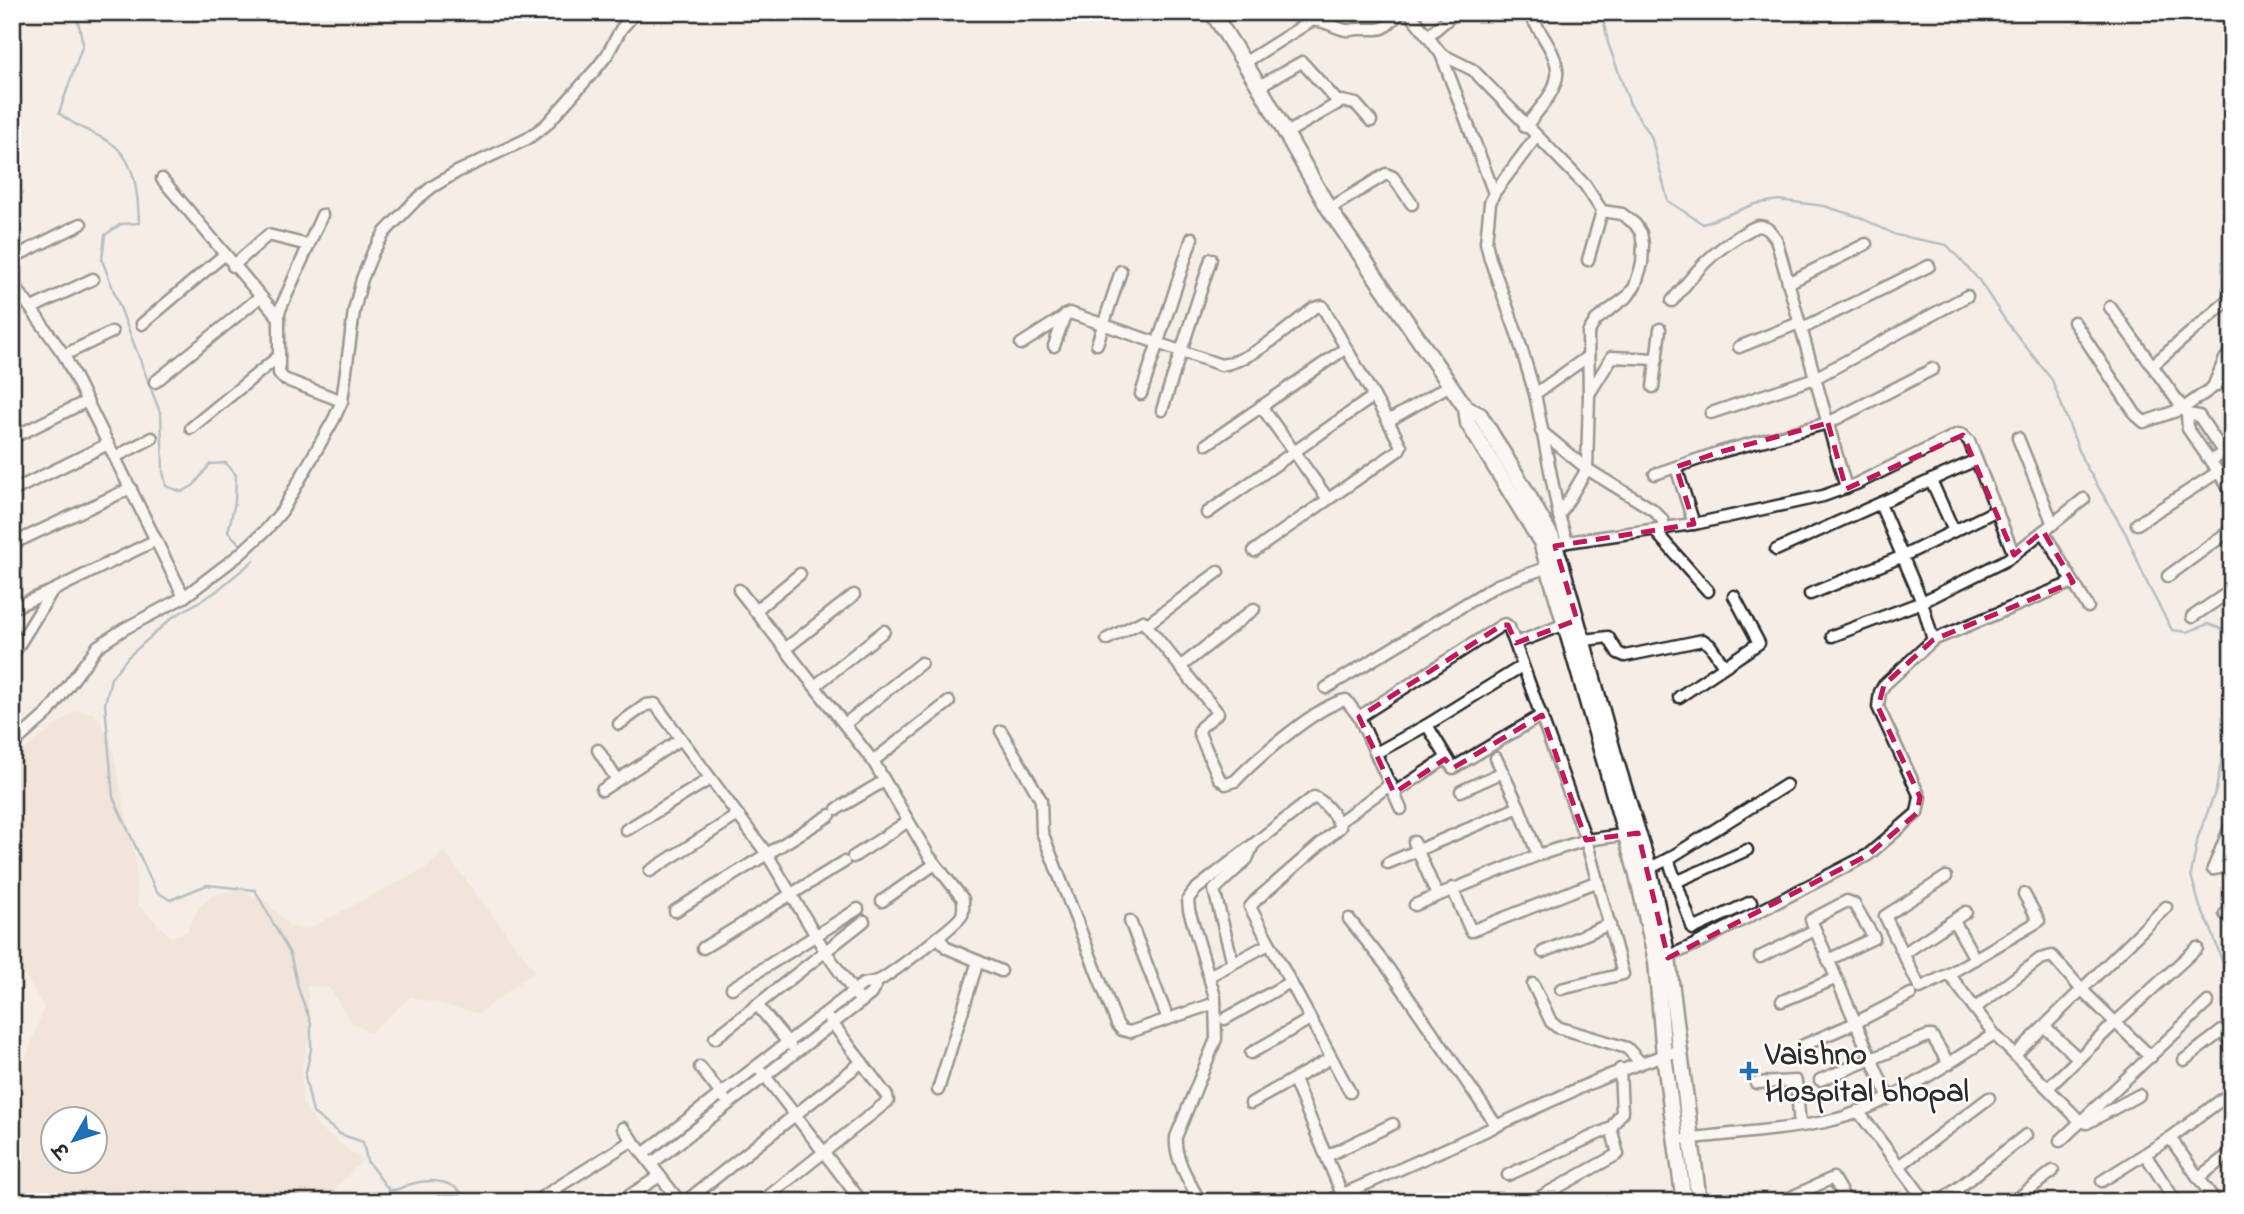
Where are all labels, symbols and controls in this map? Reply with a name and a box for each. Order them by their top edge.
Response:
place label: Vaishno Hospital bhopal [1764,1033,1969,1117]
marker: Vaishno Hospital bhopal [1739,1061,1759,1081]
north arrow [38,1106,108,1176]
text: उ [47,1134,78,1164]

